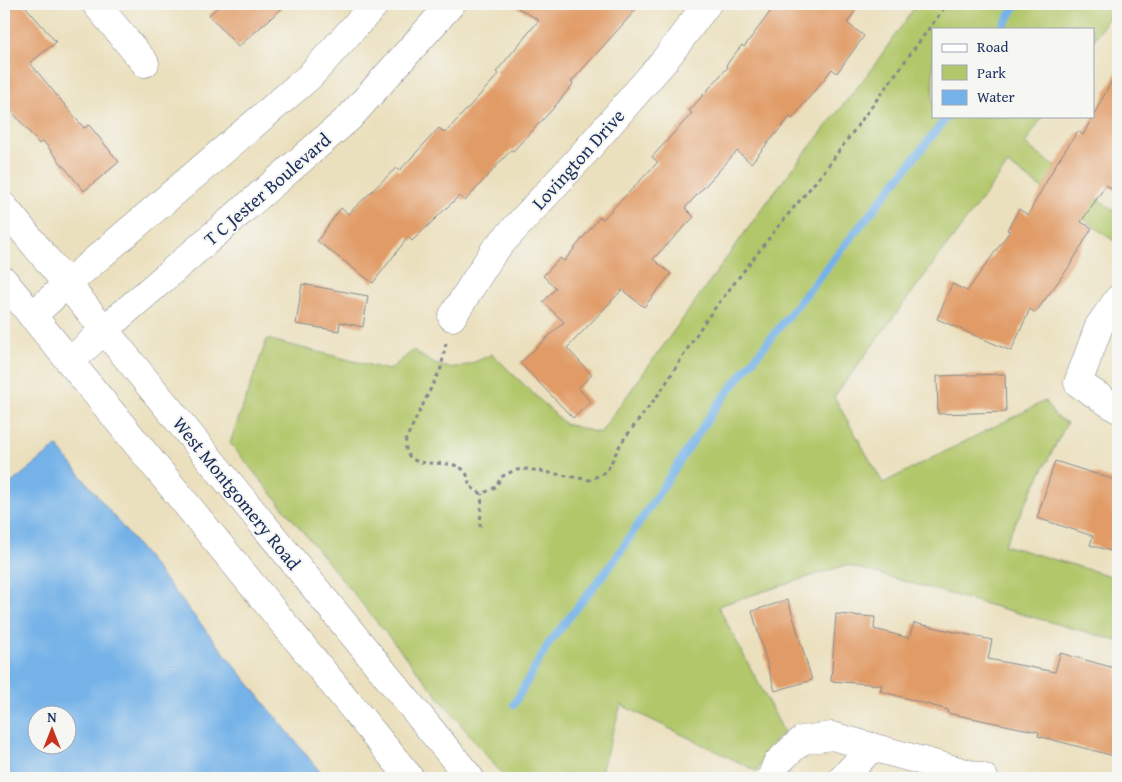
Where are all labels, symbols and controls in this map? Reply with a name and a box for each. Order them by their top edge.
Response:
legend [932,28,1094,118]
text: Road [977,36,1008,57]
text: Park [977,62,1006,83]
text: Water [977,86,1015,107]
street label: Lovington Drive [525,102,631,216]
street label: T C Jester Boulevard [197,125,337,252]
street label: West Montgomery Road [166,410,308,576]
north arrow [28,704,78,754]
text: N [47,707,57,727]

